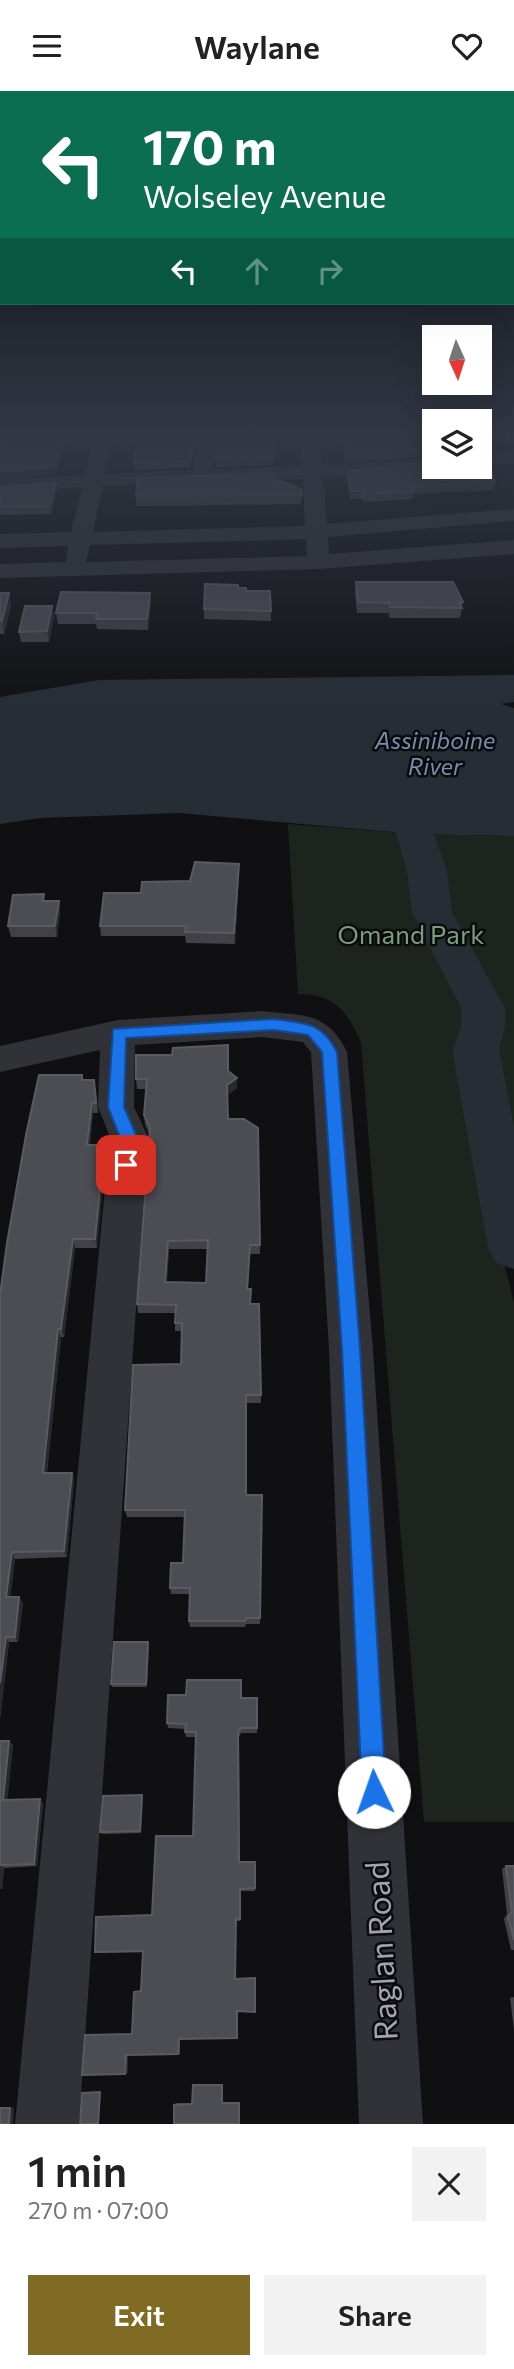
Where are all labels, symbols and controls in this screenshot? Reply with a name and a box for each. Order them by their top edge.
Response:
text: Waylane [194,26,320,66]
icon: menu [28,27,66,65]
icon: heart [448,27,486,65]
text: 170 m [143,115,276,175]
icon: left [28,119,119,210]
text: Wolseley Avenue [143,175,386,215]
icon: left [165,252,203,290]
icon: ahead [238,252,276,290]
icon: right [311,252,349,290]
north arrow [422,325,492,395]
map controls [422,325,492,479]
button: layers [422,409,492,479]
water label: Assiniboine River [374,726,495,780]
park label: Omand Park [338,918,484,949]
pin [96,1135,156,1195]
icon: arrive [107,1146,145,1184]
position arrow [337,1755,411,1829]
street label: Raglan Road [355,1860,405,2042]
text: 1 min [28,2144,127,2196]
button: close [412,2147,486,2221]
text: 270 m · 07:00 [28,2196,169,2224]
button: Exit [28,2275,250,2355]
button: Share [264,2275,486,2355]

